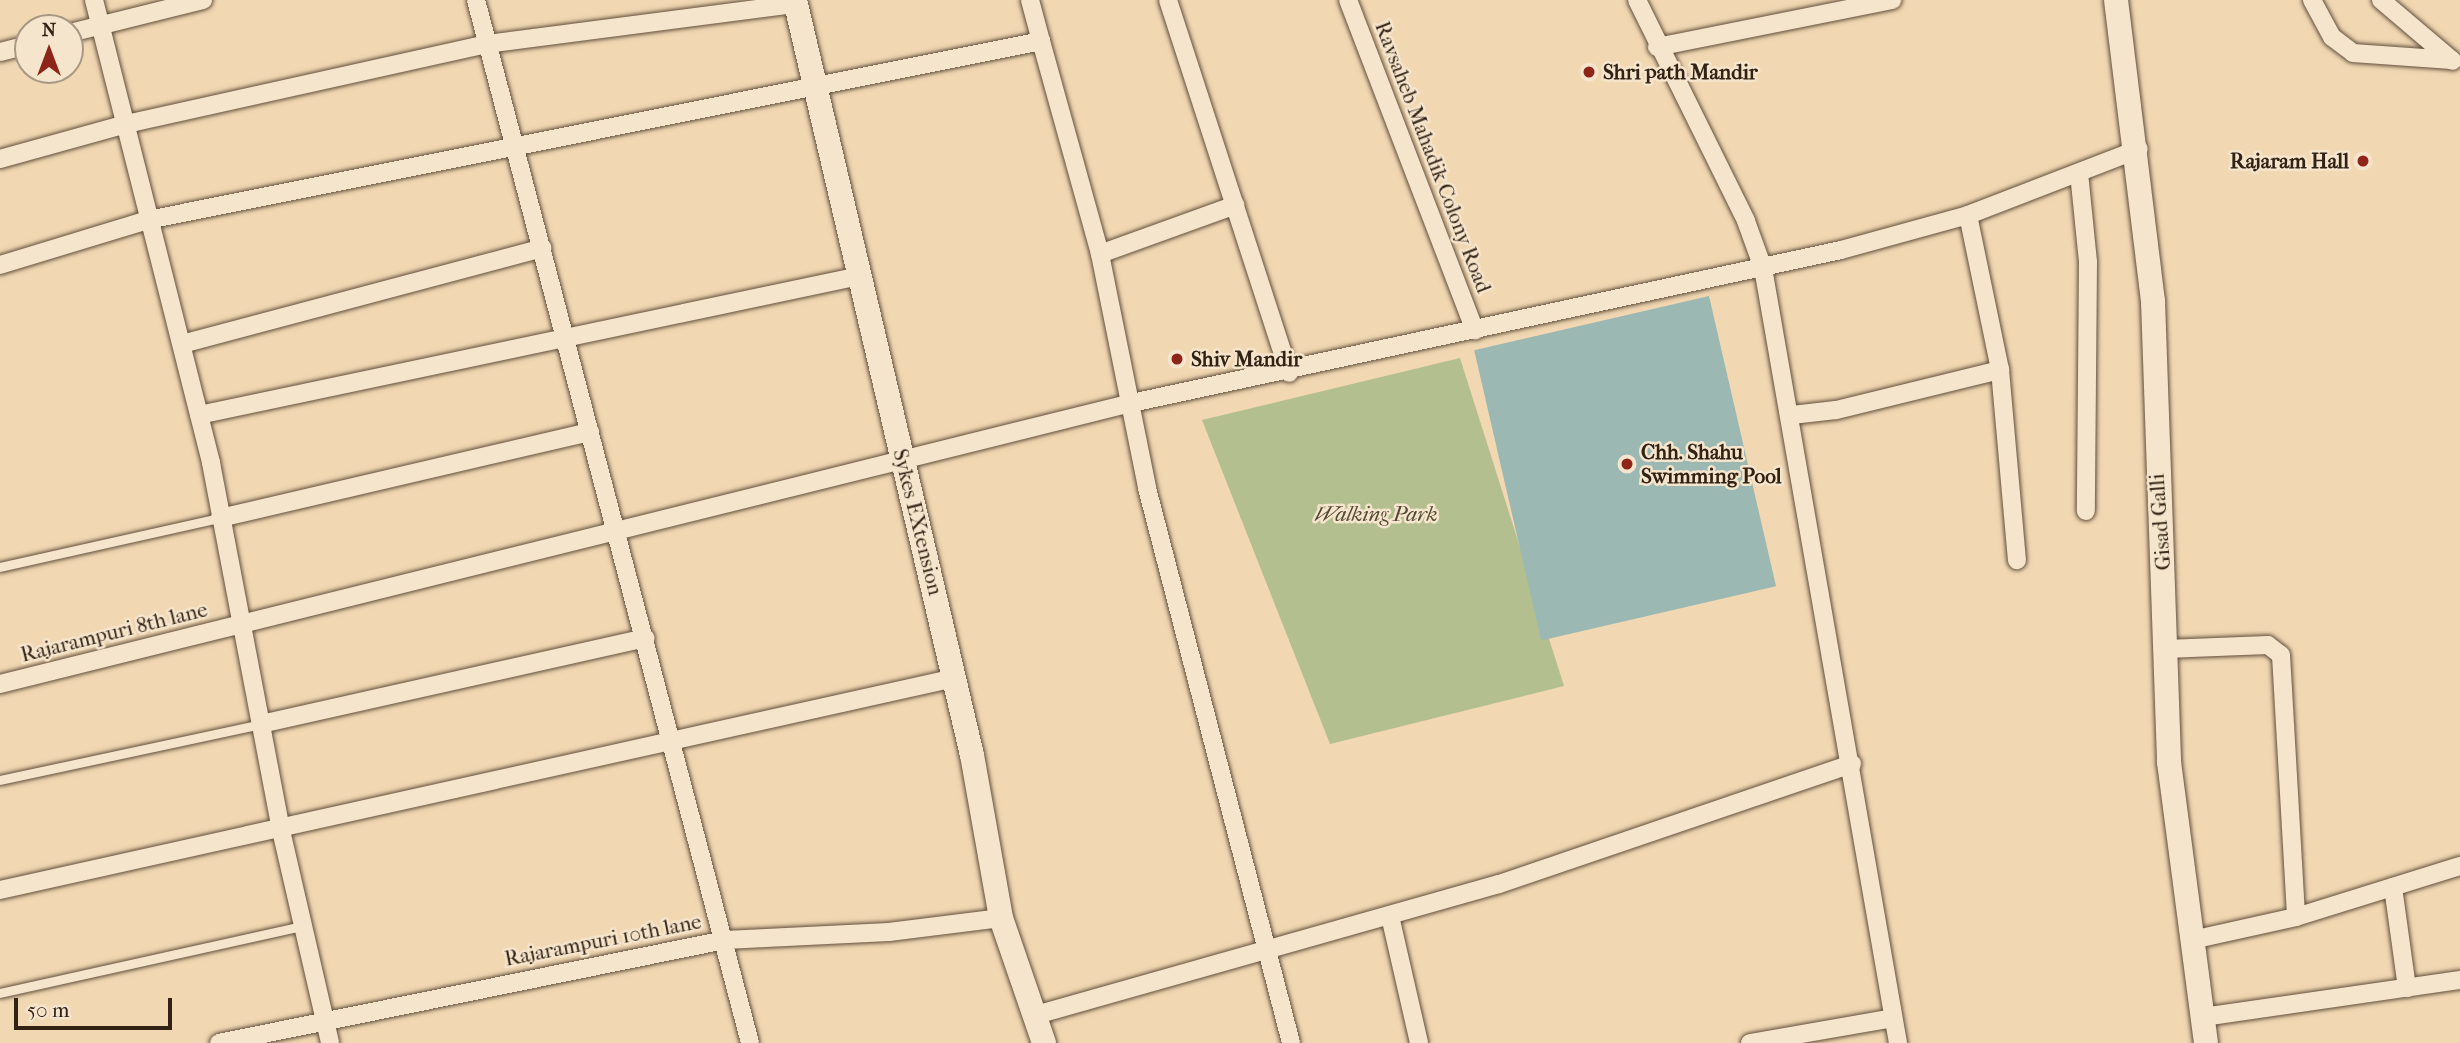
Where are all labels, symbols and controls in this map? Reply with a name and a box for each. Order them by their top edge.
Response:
north arrow [14,14,84,84]
street label: Ravsaheb Mahadik Colony Road [1370,18,1496,296]
text: N [42,19,56,41]
place label: Shri path Mandir [1603,59,1758,85]
marker: Shri path Mandir [1581,64,1597,80]
place label: Rajaram Hall [2230,148,2349,174]
marker: Rajaram Hall [2355,153,2371,169]
place label: Shiv Mandir [1191,346,1302,372]
marker: Shiv Mandir [1169,351,1185,367]
place label: Chh. Shahu Swimming Pool [1641,439,1782,489]
street label: Sykes EXtension [888,446,948,598]
marker: Chh. Shahu Swimming Pool [1619,456,1635,472]
street label: Gisad Galli [2144,473,2176,571]
park label: Walking Park [1314,501,1438,527]
street label: Rajarampuri 8th lane [18,597,210,667]
street label: Rajarampuri 10th lane [502,909,704,971]
scale bar [18,984,175,1028]
text: 50 m [27,998,70,1022]

